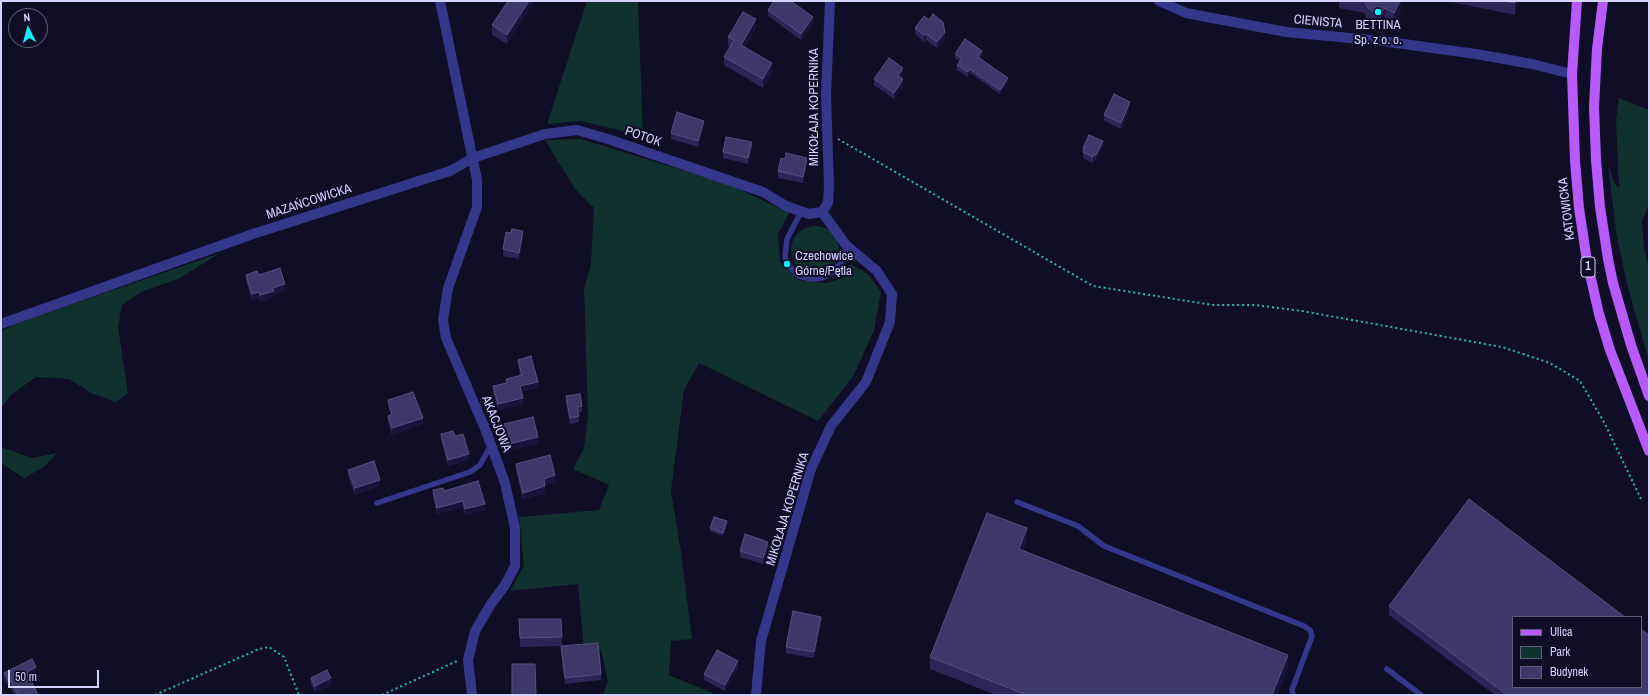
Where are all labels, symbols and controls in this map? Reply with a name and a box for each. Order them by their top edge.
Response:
marker: BETTINA Sp. z o. o. [1373,7,1383,17]
north arrow [8,8,48,48]
text: N [23,10,31,24]
street label: CIENISTA [1293,12,1343,32]
place label: BETTINA Sp. z o. o. [1354,18,1402,49]
street label: MIKOŁAJA KOPERNIKA [807,48,823,166]
street label: POTOK [623,124,663,150]
street label: KATOWICKA [1555,177,1579,241]
street label: MAZAŃCOWICKA [265,181,353,223]
place label: Czechowice Górne/Pętla [795,249,853,280]
road number: 1 [1581,257,1595,277]
marker: Czechowice Górne/Pętla [782,259,792,269]
street label: AKACJOWA [478,394,514,454]
street label: MIKOŁAJA KOPERNIKA [763,450,813,568]
legend [1512,616,1642,688]
text: Ulica [1550,624,1572,640]
text: Park [1550,644,1570,660]
scale bar [10,662,101,688]
text: Budynek [1550,664,1588,680]
text: 50 m [15,669,37,685]

